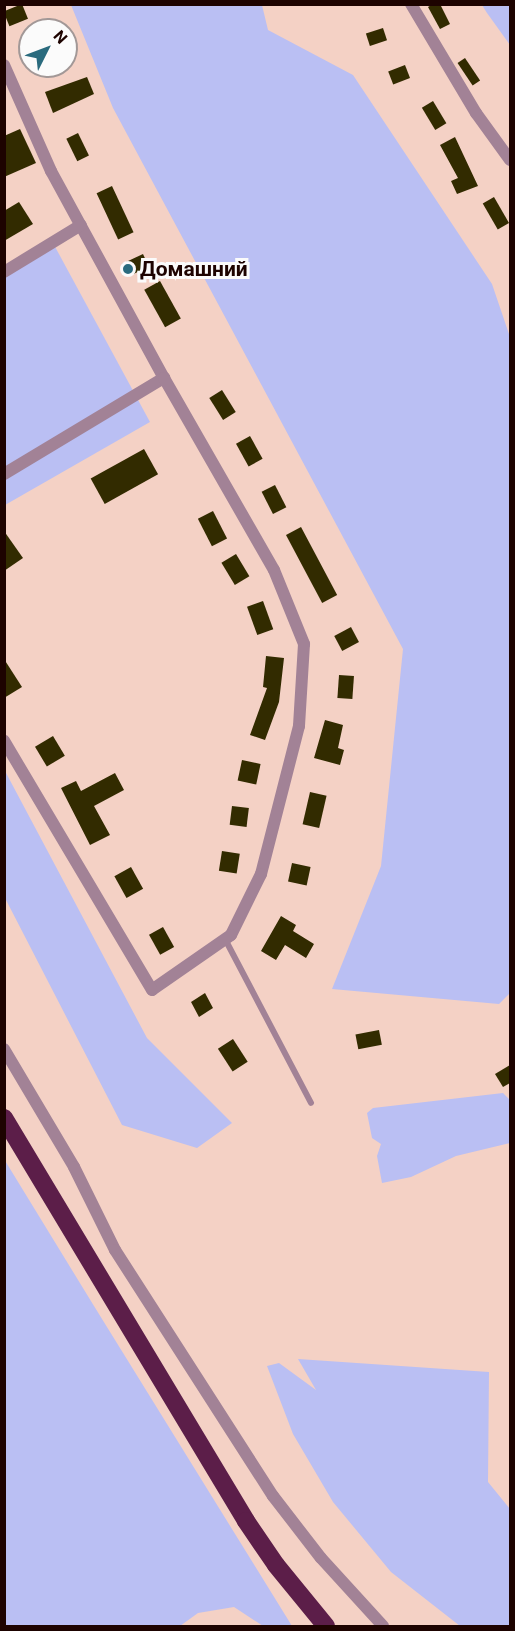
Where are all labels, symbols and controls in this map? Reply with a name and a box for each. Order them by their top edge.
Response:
north arrow [18,18,78,78]
text: N [49,26,71,48]
place label: Домашний [140,256,248,282]
marker: Домашний [121,262,135,276]

